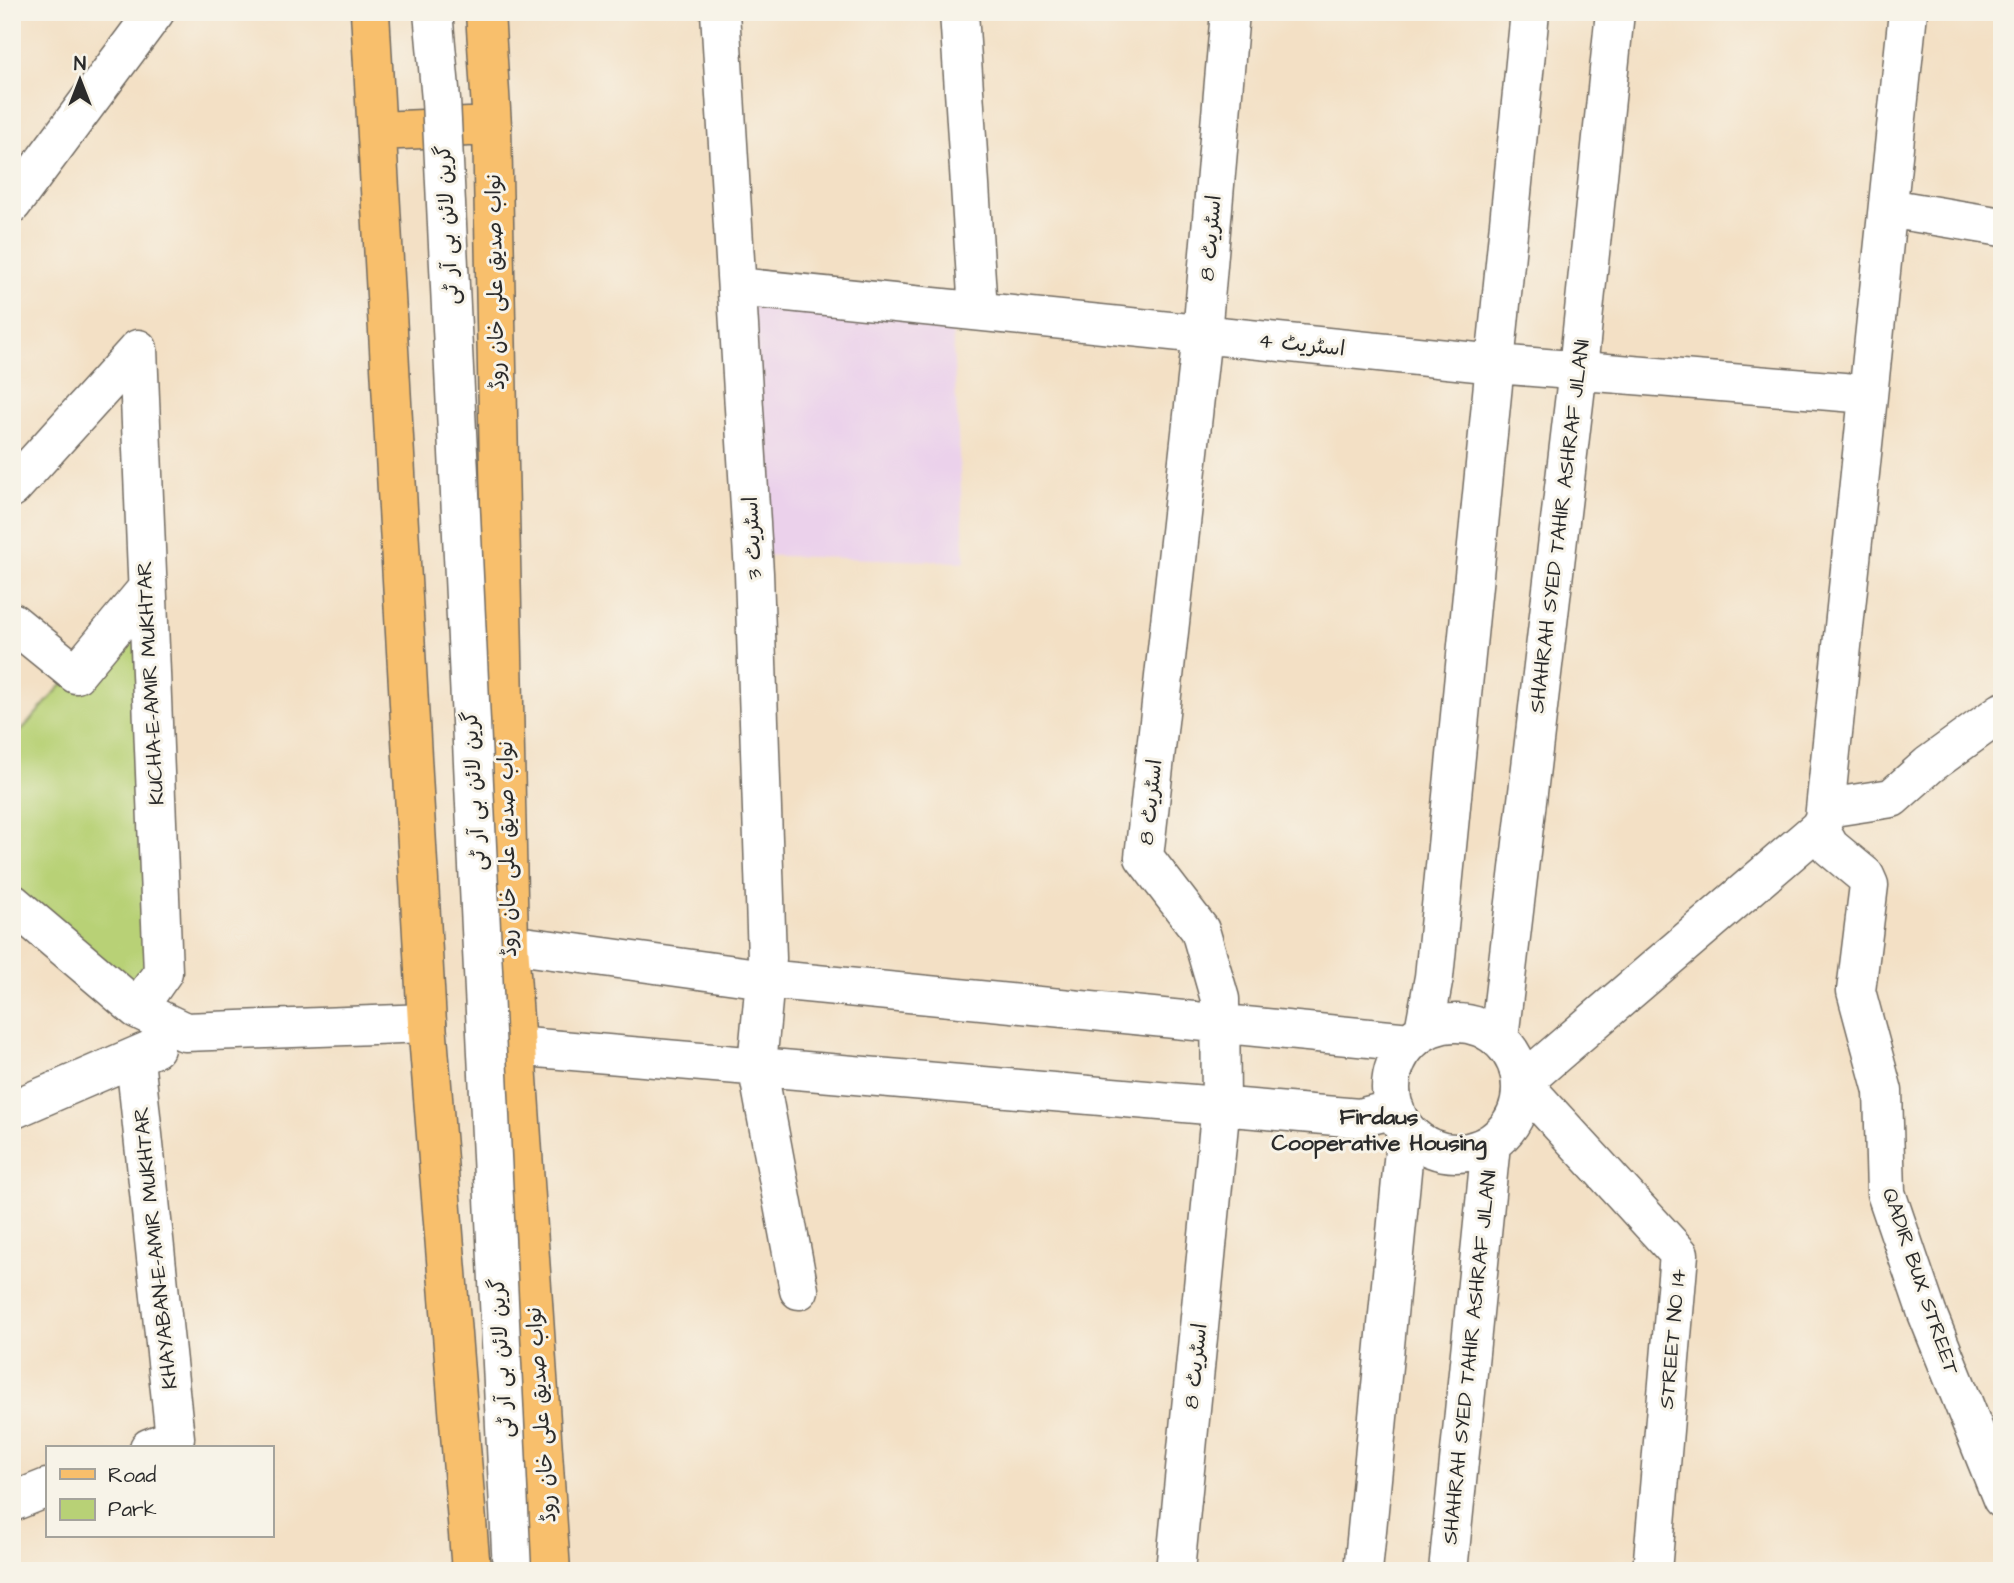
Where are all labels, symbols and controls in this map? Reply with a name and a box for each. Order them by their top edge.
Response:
north arrow [46,46,116,116]
text: N [74,51,86,78]
street label: گرین لائن بی آر ٹی [429,144,466,306]
street label: نواب صدیق علی خان روڈ [479,174,512,390]
street label: اسٹریٹ 8 [1192,194,1229,282]
street label: اسٹریٹ 4 [1257,326,1347,363]
street label: SHAHRAH SYED TAHIR ASHRAF JILANI [1522,337,1597,715]
street label: اسٹریٹ 3 [736,496,769,580]
street label: KUCHA-E-AMIR MUKHTAR [130,560,171,806]
street label: گرین لائن بی آر ٹی [456,710,493,872]
street label: نواب صدیق علی خان روڈ [491,741,524,957]
street label: اسٹریٹ 8 [1132,758,1169,846]
district label: Firdaus Cooperative Housing [1271,1101,1487,1160]
street label: KHAYABAN-E-AMIR MUKHTAR [126,1105,185,1391]
street label: SHAHRAH SYED TAHIR ASHRAF JILANI [1435,1168,1504,1546]
street label: QADIR BUX STREET [1875,1184,1966,1379]
street label: STREET NO 14 [1652,1268,1693,1410]
street label: گرین لائن بی آر ٹی [483,1277,520,1439]
street label: نواب صدیق علی خان روڈ [519,1306,564,1524]
street label: اسٹریٹ 8 [1177,1322,1214,1410]
legend [46,1446,273,1538]
text: Road [108,1461,156,1490]
text: Park [108,1495,157,1524]

